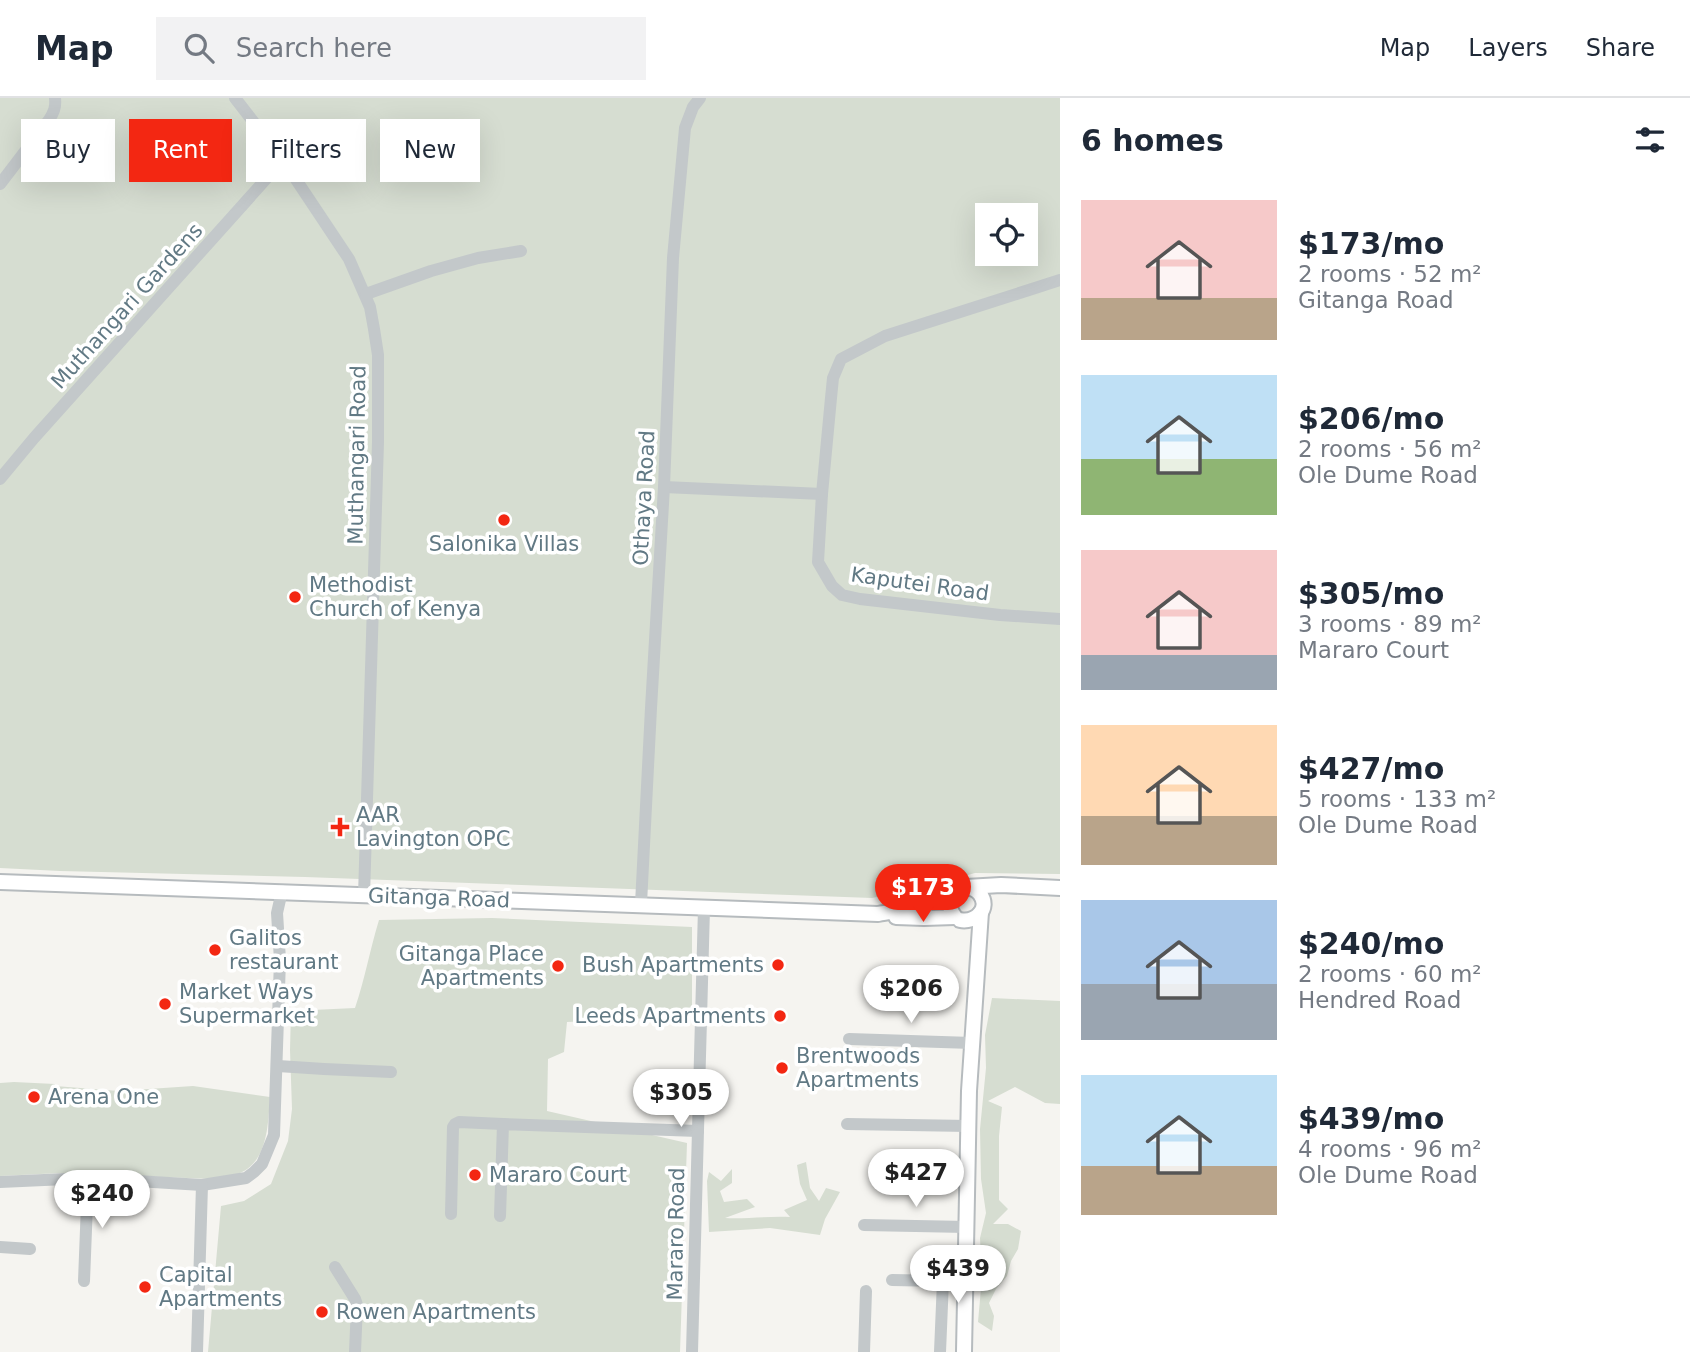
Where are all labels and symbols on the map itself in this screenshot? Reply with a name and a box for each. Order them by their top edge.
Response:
street label: Muthangari Gardens [46,218,208,394]
street label: Muthangari Road [343,365,371,545]
street label: Othaya Road [628,430,660,566]
marker: Salonika Villas [496,512,512,528]
place label: Salonika Villas [429,532,579,556]
street label: Kaputei Road [849,562,991,606]
place label: Methodist Church of Kenya [309,573,481,621]
marker: Methodist Church of Kenya [287,589,303,605]
place label: AAR Lavington OPC [356,803,510,851]
marker: AAR Lavington OPC [330,817,350,837]
pin: $173 [882,864,964,924]
street label: Gitanga Road [368,884,510,912]
place label: Galitos restaurant [229,926,339,974]
marker: Galitos restaurant [207,942,223,958]
place label: Gitanga Place Apartments [399,942,544,990]
place label: Bush Apartments [582,953,764,977]
marker: Bush Apartments [770,957,786,973]
marker: Gitanga Place Apartments [550,958,566,974]
pin: $206 [870,965,952,1025]
place label: Market Ways Supermarket [179,980,315,1028]
marker: Market Ways Supermarket [157,996,173,1012]
place label: Leeds Apartments [575,1004,766,1028]
marker: Leeds Apartments [772,1008,788,1024]
place label: Brentwoods Apartments [796,1044,920,1092]
marker: Brentwoods Apartments [774,1060,790,1076]
pin: $305 [640,1070,722,1129]
place label: Arena One [48,1085,159,1109]
marker: Arena One [26,1089,42,1105]
pin: $427 [875,1150,957,1209]
place label: Mararo Court [489,1163,627,1187]
marker: Mararo Court [467,1167,483,1183]
street label: Mararo Road [663,1167,689,1301]
pin: $240 [61,1170,143,1230]
pin: $439 [917,1246,999,1305]
place label: Capital Apartments [159,1263,282,1311]
marker: Capital Apartments [137,1279,153,1295]
place label: Rowen Apartments [336,1300,536,1324]
marker: Rowen Apartments [314,1304,330,1320]

